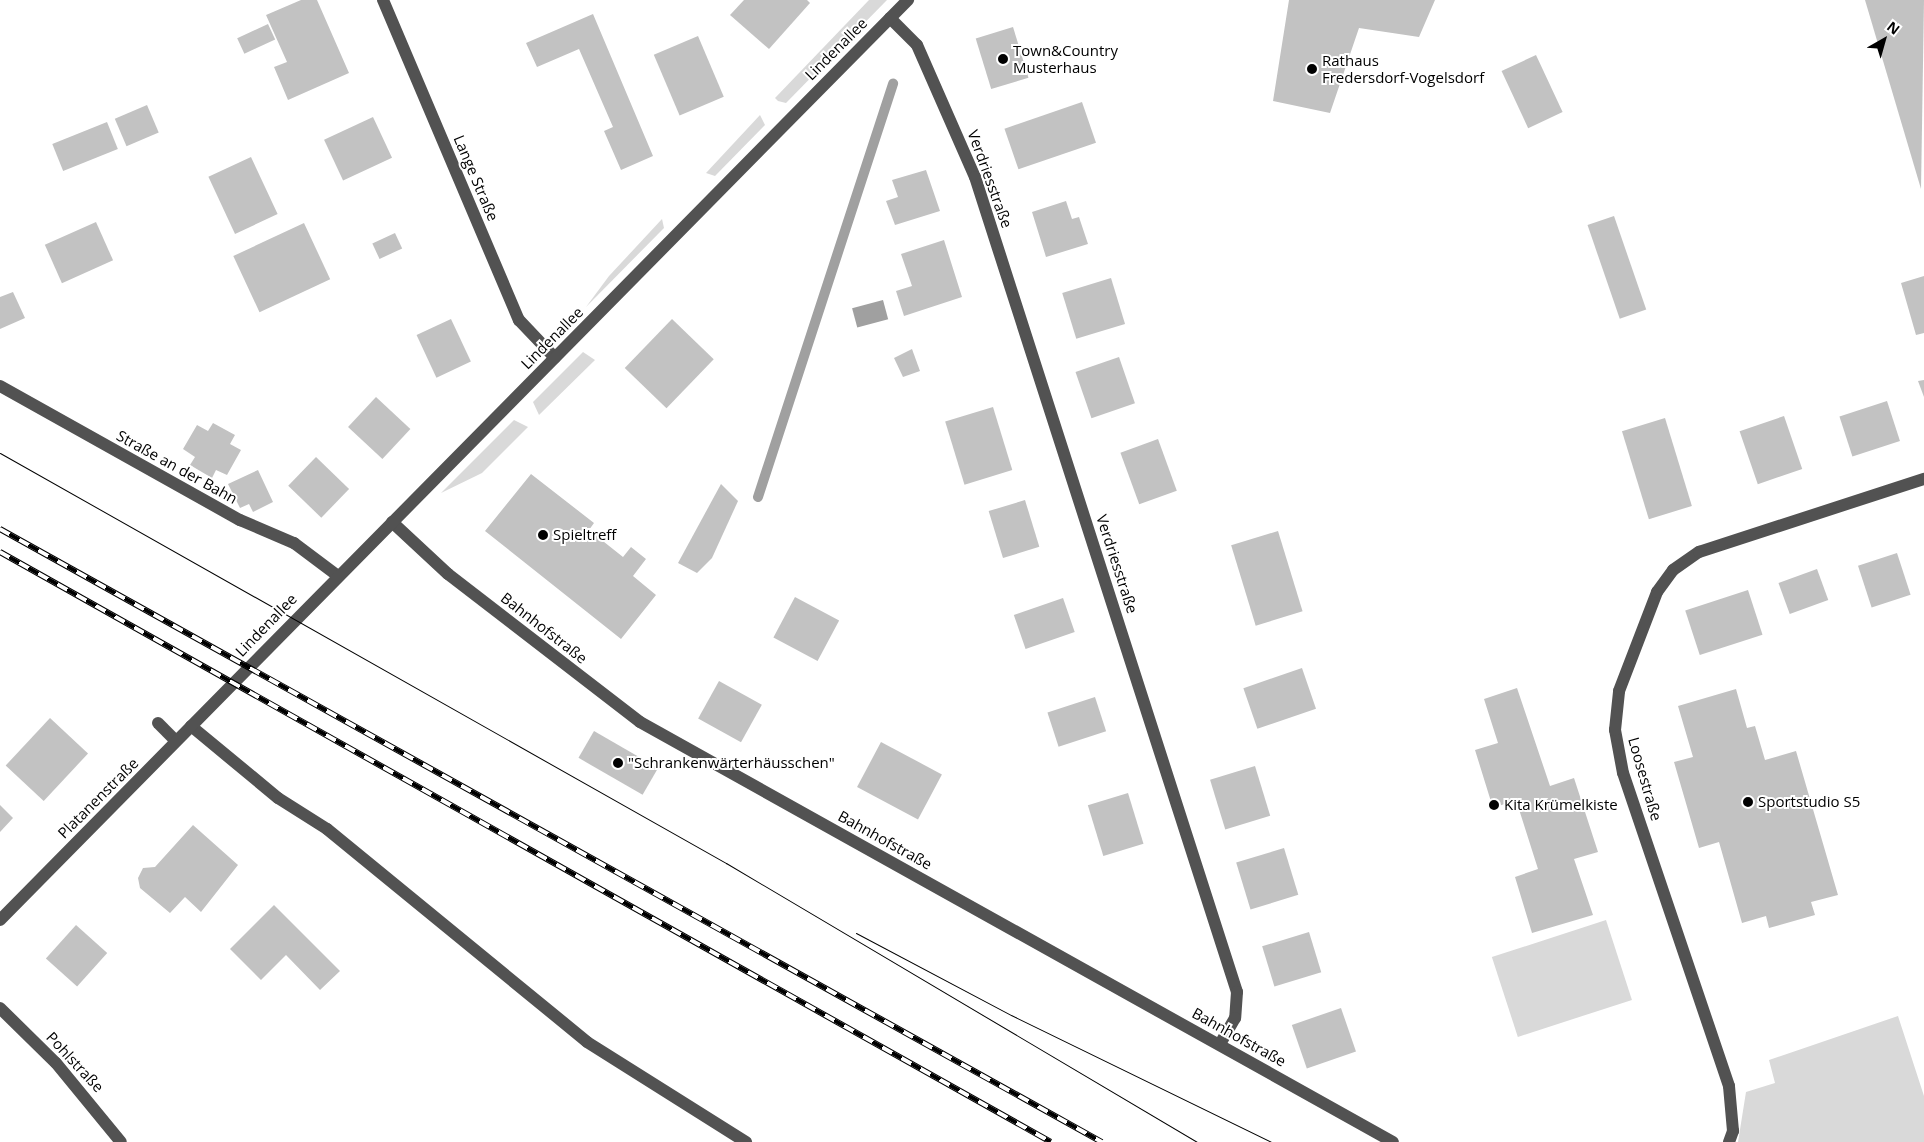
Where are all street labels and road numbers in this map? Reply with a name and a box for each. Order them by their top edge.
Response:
street label: Lindenallee [801,14,871,84]
street label: Verdriesstraße [964,128,1016,230]
street label: Lange Straße [450,132,502,224]
street label: Lindenallee [517,303,587,373]
street label: Straße an der Bahn [114,426,240,508]
street label: Verdriesstraße [1093,512,1141,616]
street label: Bahnhofstraße [497,589,591,667]
street label: Lindenallee [232,590,300,660]
street label: Loosestraße [1624,735,1666,823]
street label: Platanenstraße [54,754,142,842]
street label: Bahnhofstraße [835,807,935,873]
street label: Bahnhofstraße [1189,1004,1289,1070]
street label: Pohlstraße [43,1028,107,1096]

